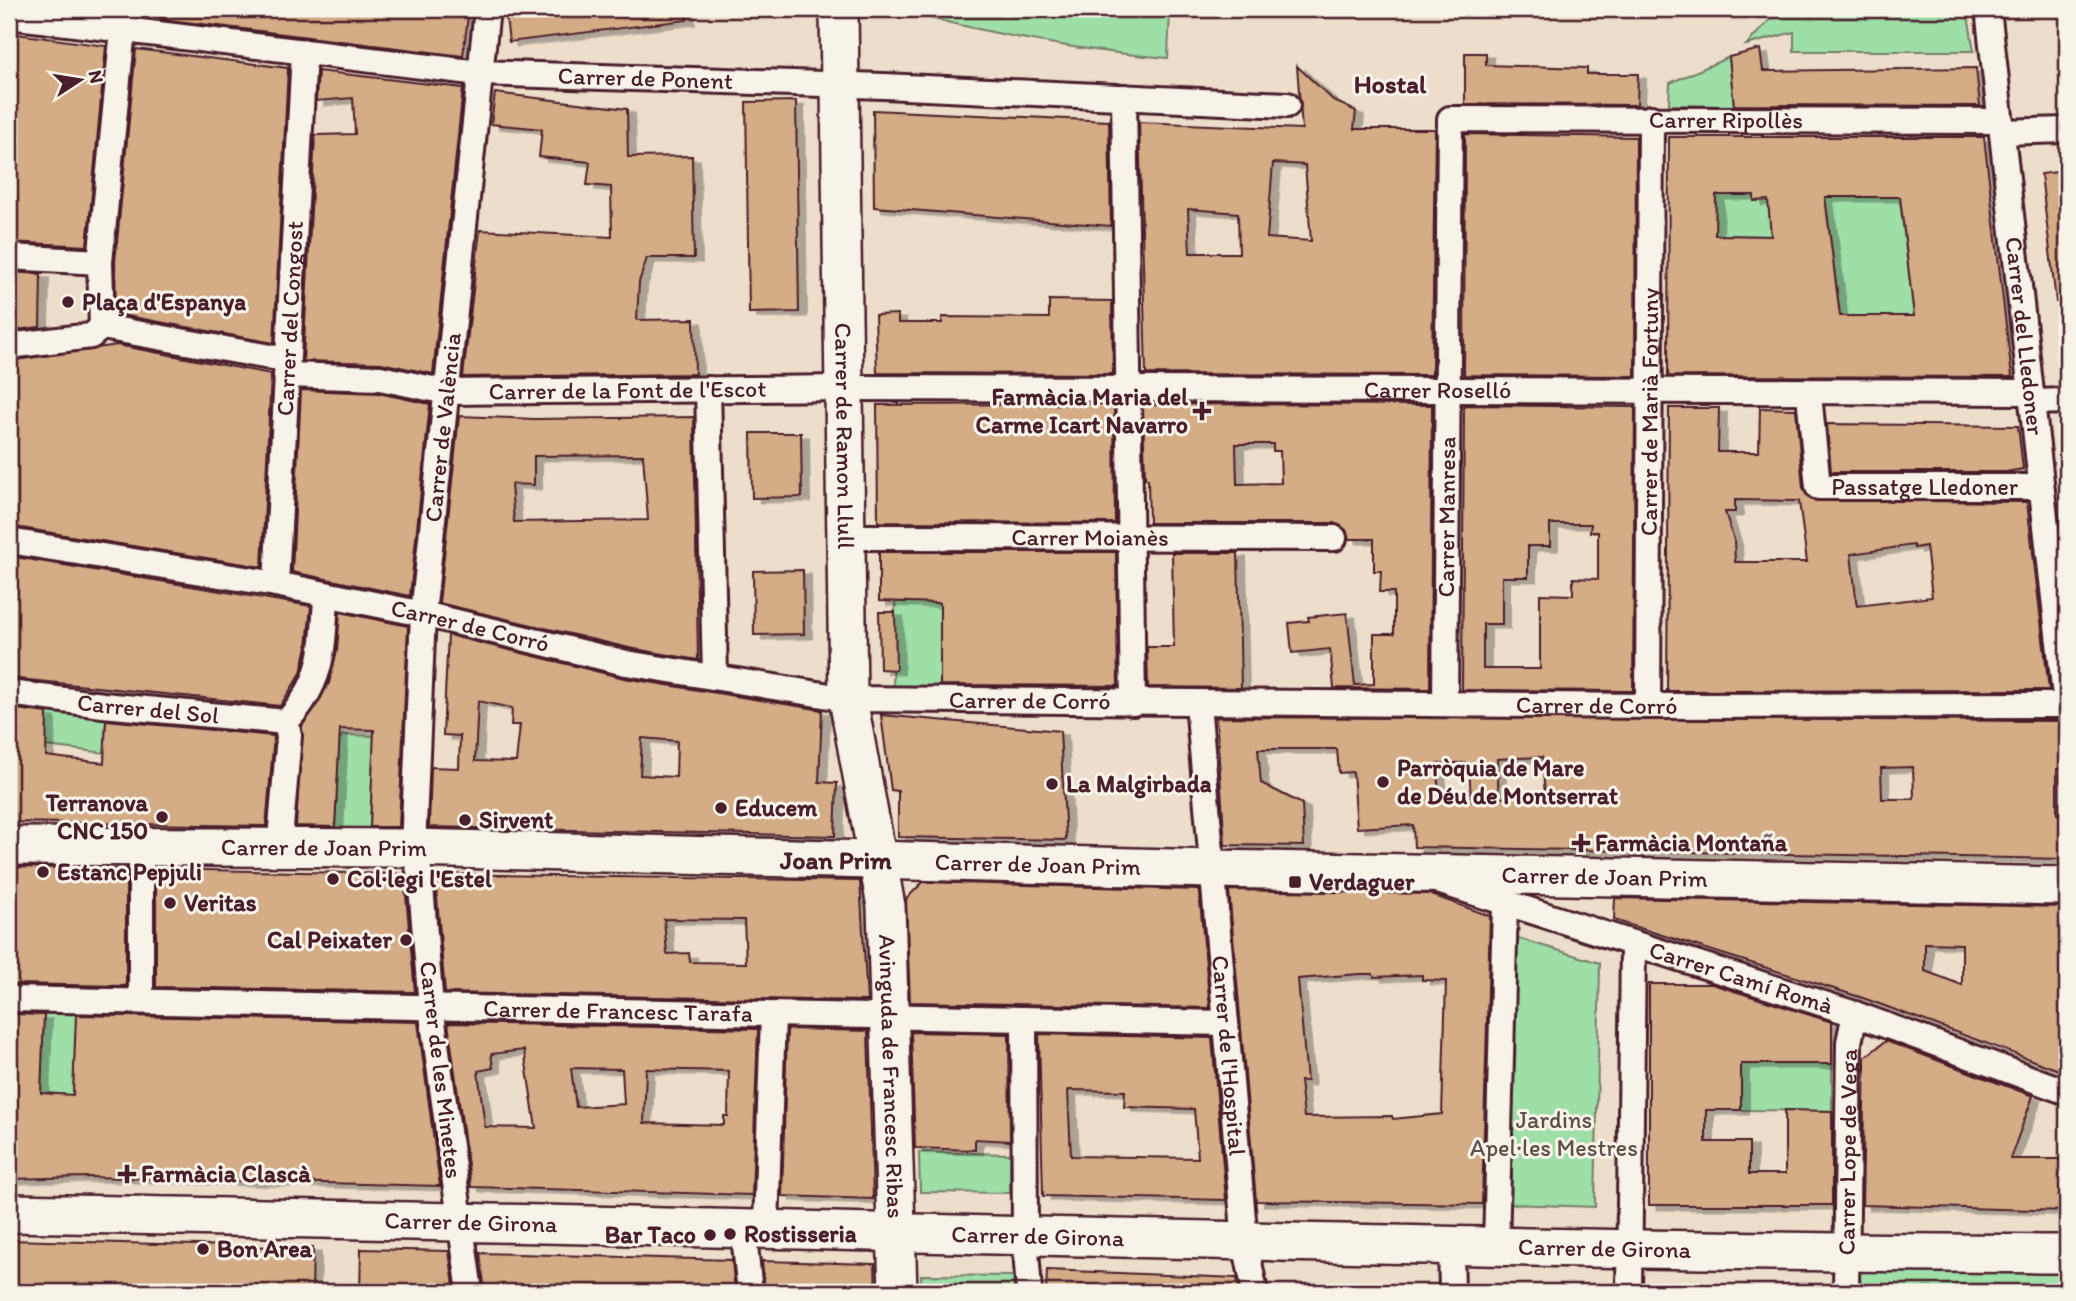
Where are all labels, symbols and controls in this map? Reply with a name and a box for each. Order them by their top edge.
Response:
north arrow [46,46,116,116]
street label: Carrer de Ponent [557,61,734,95]
text: N [84,68,109,85]
district label: Hostal [1354,68,1427,100]
street label: Carrer Ripollès [1649,105,1803,134]
street label: Carrer del Congost [270,220,309,417]
street label: Carrer del Lledoner [2000,235,2051,437]
place label: Plaça d'Espanya [82,287,246,317]
street label: Carrer de Marià Fortuny [1634,287,1664,536]
marker: Plaça d'Espanya [60,294,76,310]
street label: Carrer de Ramon Llull [829,322,861,550]
street label: Carrer de València [418,330,467,524]
street label: Carrer de la Font de l'Escot [488,374,766,406]
street label: Carrer Roselló [1364,375,1511,404]
place label: Farmàcia Maria del Carme Icart Navarro [975,382,1188,439]
marker: Farmàcia Maria del Carme Icart Navarro [1194,403,1210,419]
street label: Carrer Manresa [1431,436,1461,598]
street label: Passatge Lledoner [1831,472,2018,501]
street label: Carrer Moianès [1011,522,1169,552]
street label: Carrer de Corró [389,593,552,658]
street label: Carrer de Corró [949,685,1111,715]
street label: Carrer del Sol [75,687,221,730]
street label: Carrer de Corró [1516,690,1678,720]
place label: Parròquia de Mare de Déu de Montserrat [1397,753,1618,810]
place label: La Malgirbada [1066,769,1212,799]
marker: Parròquia de Mare de Déu de Montserrat [1375,774,1391,790]
marker: La Malgirbada [1044,776,1060,792]
place label: Terranova CNC 150 [45,788,148,845]
place label: Educem [735,793,818,822]
marker: Educem [713,800,729,816]
place label: Sirvent [479,805,553,834]
marker: Terranova CNC 150 [154,809,170,825]
marker: Sirvent [457,812,473,828]
place label: Farmàcia Montaña [1595,828,1788,857]
street label: Carrer de Joan Prim [221,832,428,862]
marker: Farmàcia Montaña [1573,835,1589,851]
district label: Joan Prim [779,844,892,876]
street label: Carrer de Joan Prim [934,847,1141,881]
place label: Estanc Pepjuli [57,857,202,887]
street label: Carrer de Joan Prim [1501,860,1708,893]
marker: Estanc Pepjuli [35,864,51,880]
place label: Col·legi l'Estel [347,864,492,894]
place label: Verdaguer [1309,867,1415,897]
marker: Col·legi l'Estel [325,871,341,887]
marker: Verdaguer [1287,874,1303,890]
place label: Veritas [184,888,257,917]
marker: Veritas [162,895,178,911]
place label: Cal Peixater [267,925,392,954]
marker: Cal Peixater [398,932,414,948]
street label: Avinguda de Francesc Ribas [873,934,911,1219]
street label: Carrer Camí Romà [1646,934,1837,1020]
street label: Carrer de l'Hospital [1206,954,1252,1157]
street label: Carrer de les Minetes [414,960,469,1180]
street label: Carrer de Francesc Tarafa [483,993,753,1028]
street label: Carrer Lope de Vega [1831,1048,1863,1256]
park label: Jardins Apel·les Mestres [1470,1105,1638,1162]
place label: Farmàcia Clascà [141,1159,311,1188]
marker: Farmàcia Clascà [119,1166,135,1182]
street label: Carrer de Girona [384,1205,558,1238]
place label: Rostisseria [744,1219,857,1248]
street label: Carrer de Girona [951,1219,1125,1252]
place label: Bar Taco [605,1220,696,1249]
marker: Rostisseria [722,1226,738,1242]
marker: Bar Taco [702,1227,718,1243]
street label: Carrer de Girona [1518,1232,1692,1264]
place label: Bon Area [217,1234,313,1263]
marker: Bon Area [195,1241,211,1257]

